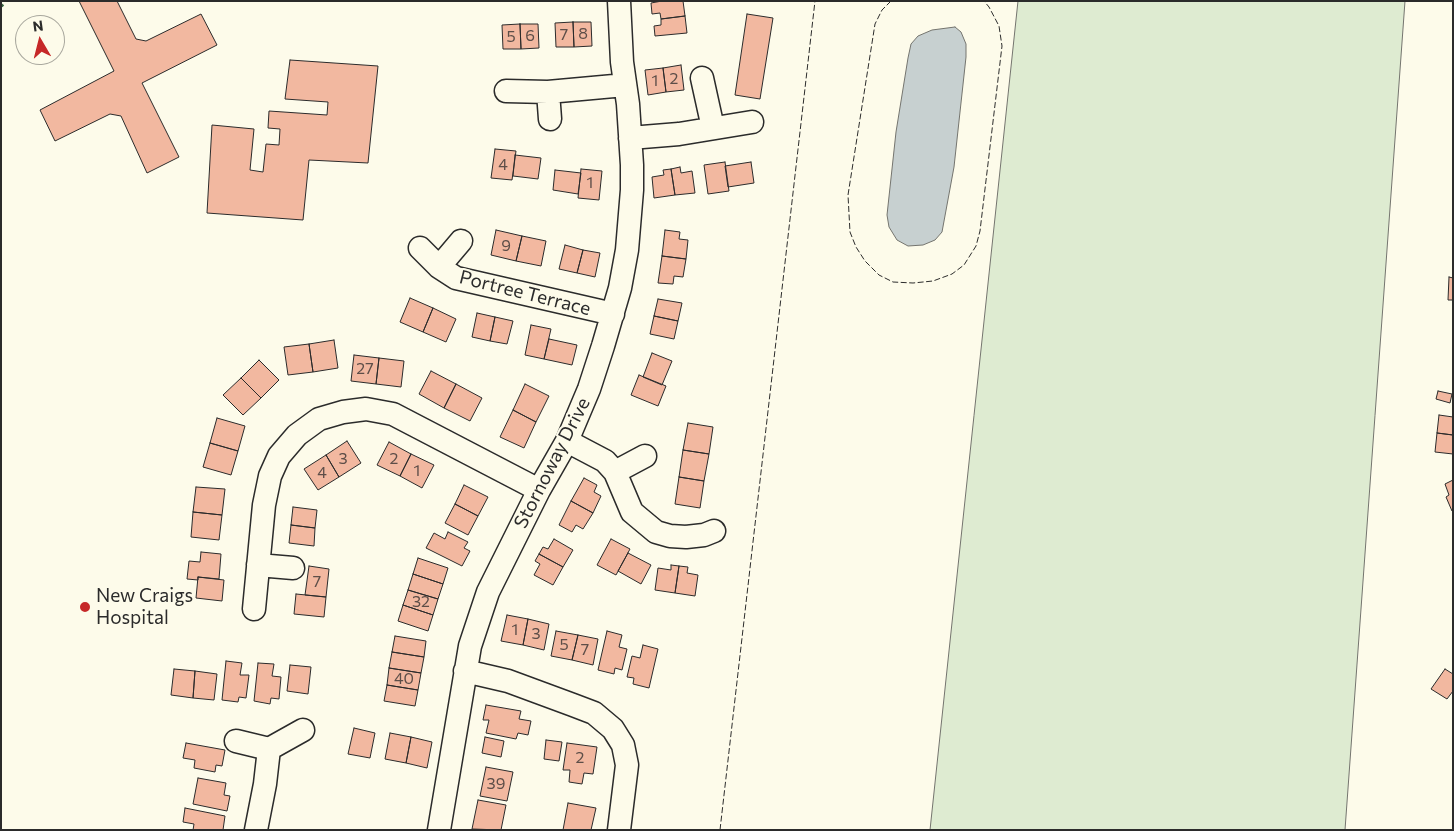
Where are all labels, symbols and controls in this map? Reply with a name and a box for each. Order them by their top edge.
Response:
north arrow [15,15,65,65]
text: N [32,16,44,35]
house number: 8 [578,24,588,44]
house number: 7 [560,25,568,45]
house number: 6 [525,26,535,46]
house number: 5 [506,27,516,47]
house number: 2 [670,69,678,89]
house number: 1 [652,71,658,91]
house number: 4 [498,155,508,175]
house number: 1 [587,173,593,193]
house number: 9 [501,236,511,256]
street label: Portree Terrace [457,266,593,320]
house number: 27 [356,359,374,379]
street label: Stornoway Drive [509,394,595,532]
house number: 3 [338,449,348,469]
house number: 2 [390,449,398,469]
house number: 1 [414,461,420,481]
house number: 4 [317,463,327,483]
house number: 7 [313,572,321,592]
place label: New Craigs Hospital [96,585,193,629]
house number: 32 [412,592,430,612]
marker: New Craigs Hospital [78,600,92,614]
house number: 1 [512,620,518,640]
house number: 3 [531,624,541,644]
house number: 5 [559,635,569,655]
house number: 7 [581,640,589,660]
house number: 40 [394,669,414,689]
house number: 2 [576,748,584,768]
house number: 39 [487,774,505,794]

